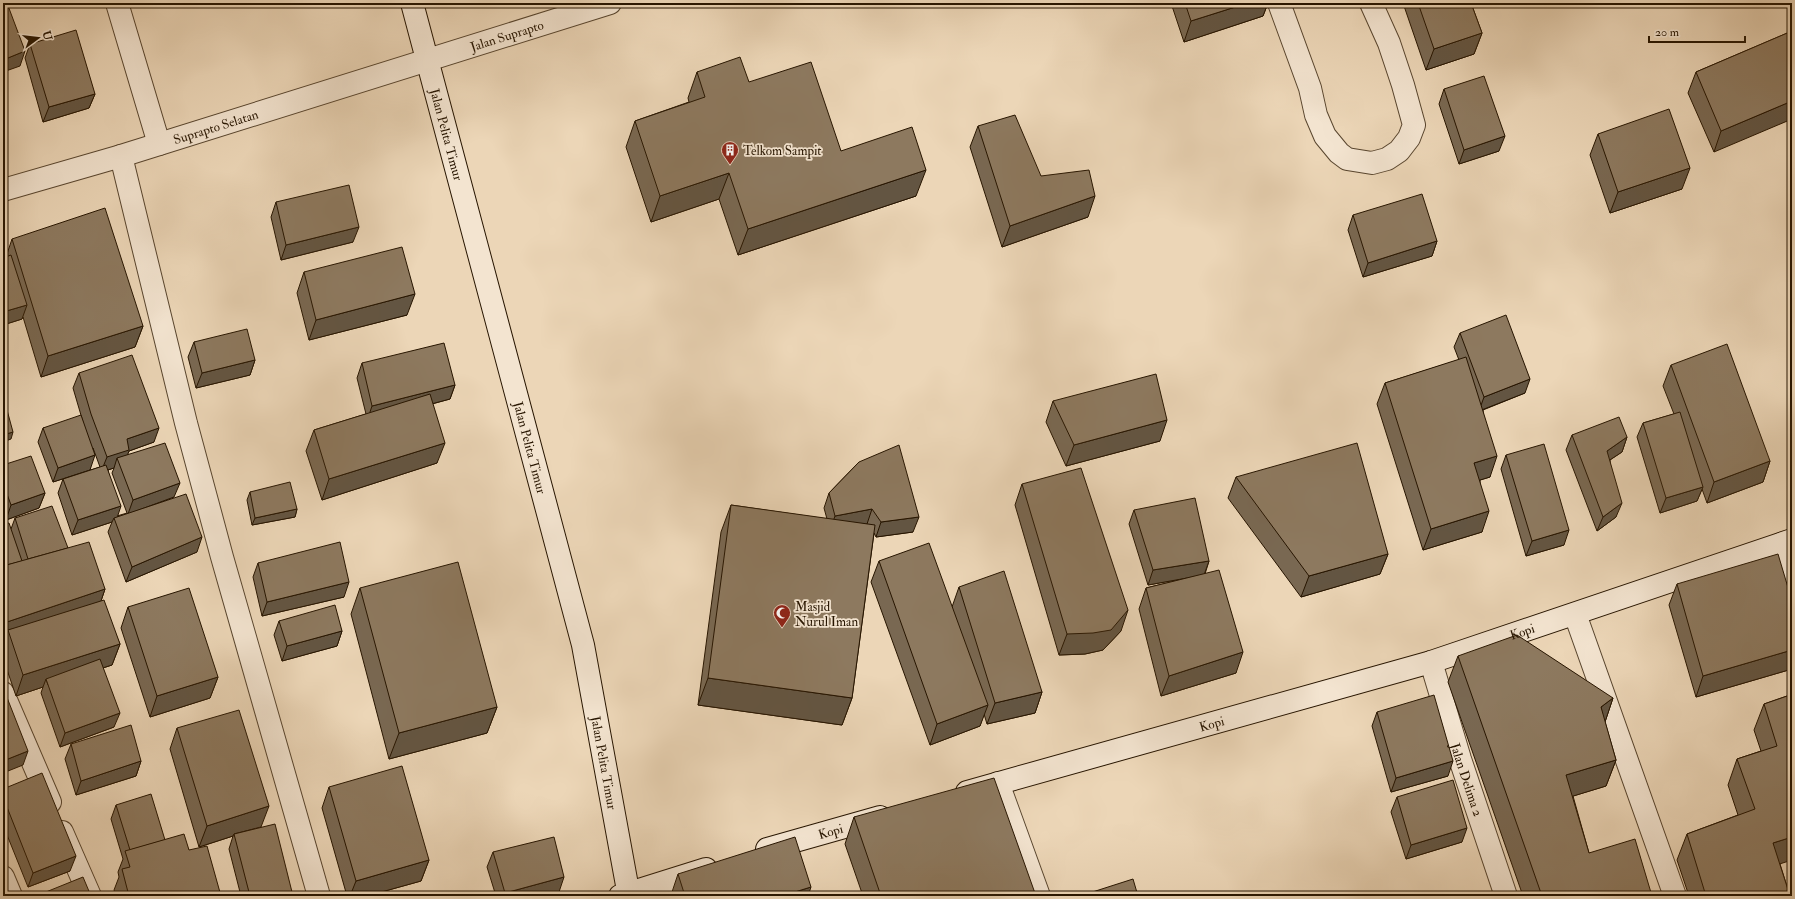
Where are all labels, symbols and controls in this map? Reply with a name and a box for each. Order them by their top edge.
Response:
street label: Jalan Suprapto [467,17,546,56]
north arrow [18,18,58,58]
scale bar [1649,18,1745,44]
text: 20 m [1655,25,1680,40]
text: U [40,29,55,42]
street label: Jalan Pelita Timur [426,86,466,183]
street label: Suprapto Selatan [172,106,261,148]
building icon: Telkom Sampit [720,140,740,165]
place label: Telkom Sampit [743,143,822,160]
street label: Jalan Pelita Timur [509,399,549,496]
place label: Masjid Nurul Iman [795,599,858,630]
mosque icon: Masjid Nurul Iman [772,603,792,628]
street label: Kopi [1508,620,1537,644]
street label: Kopi [1198,713,1227,736]
street label: Jalan Pelita Timur [587,714,620,811]
street label: Jalan Delima 2 [1446,740,1486,819]
street label: Kopi [817,821,846,843]

